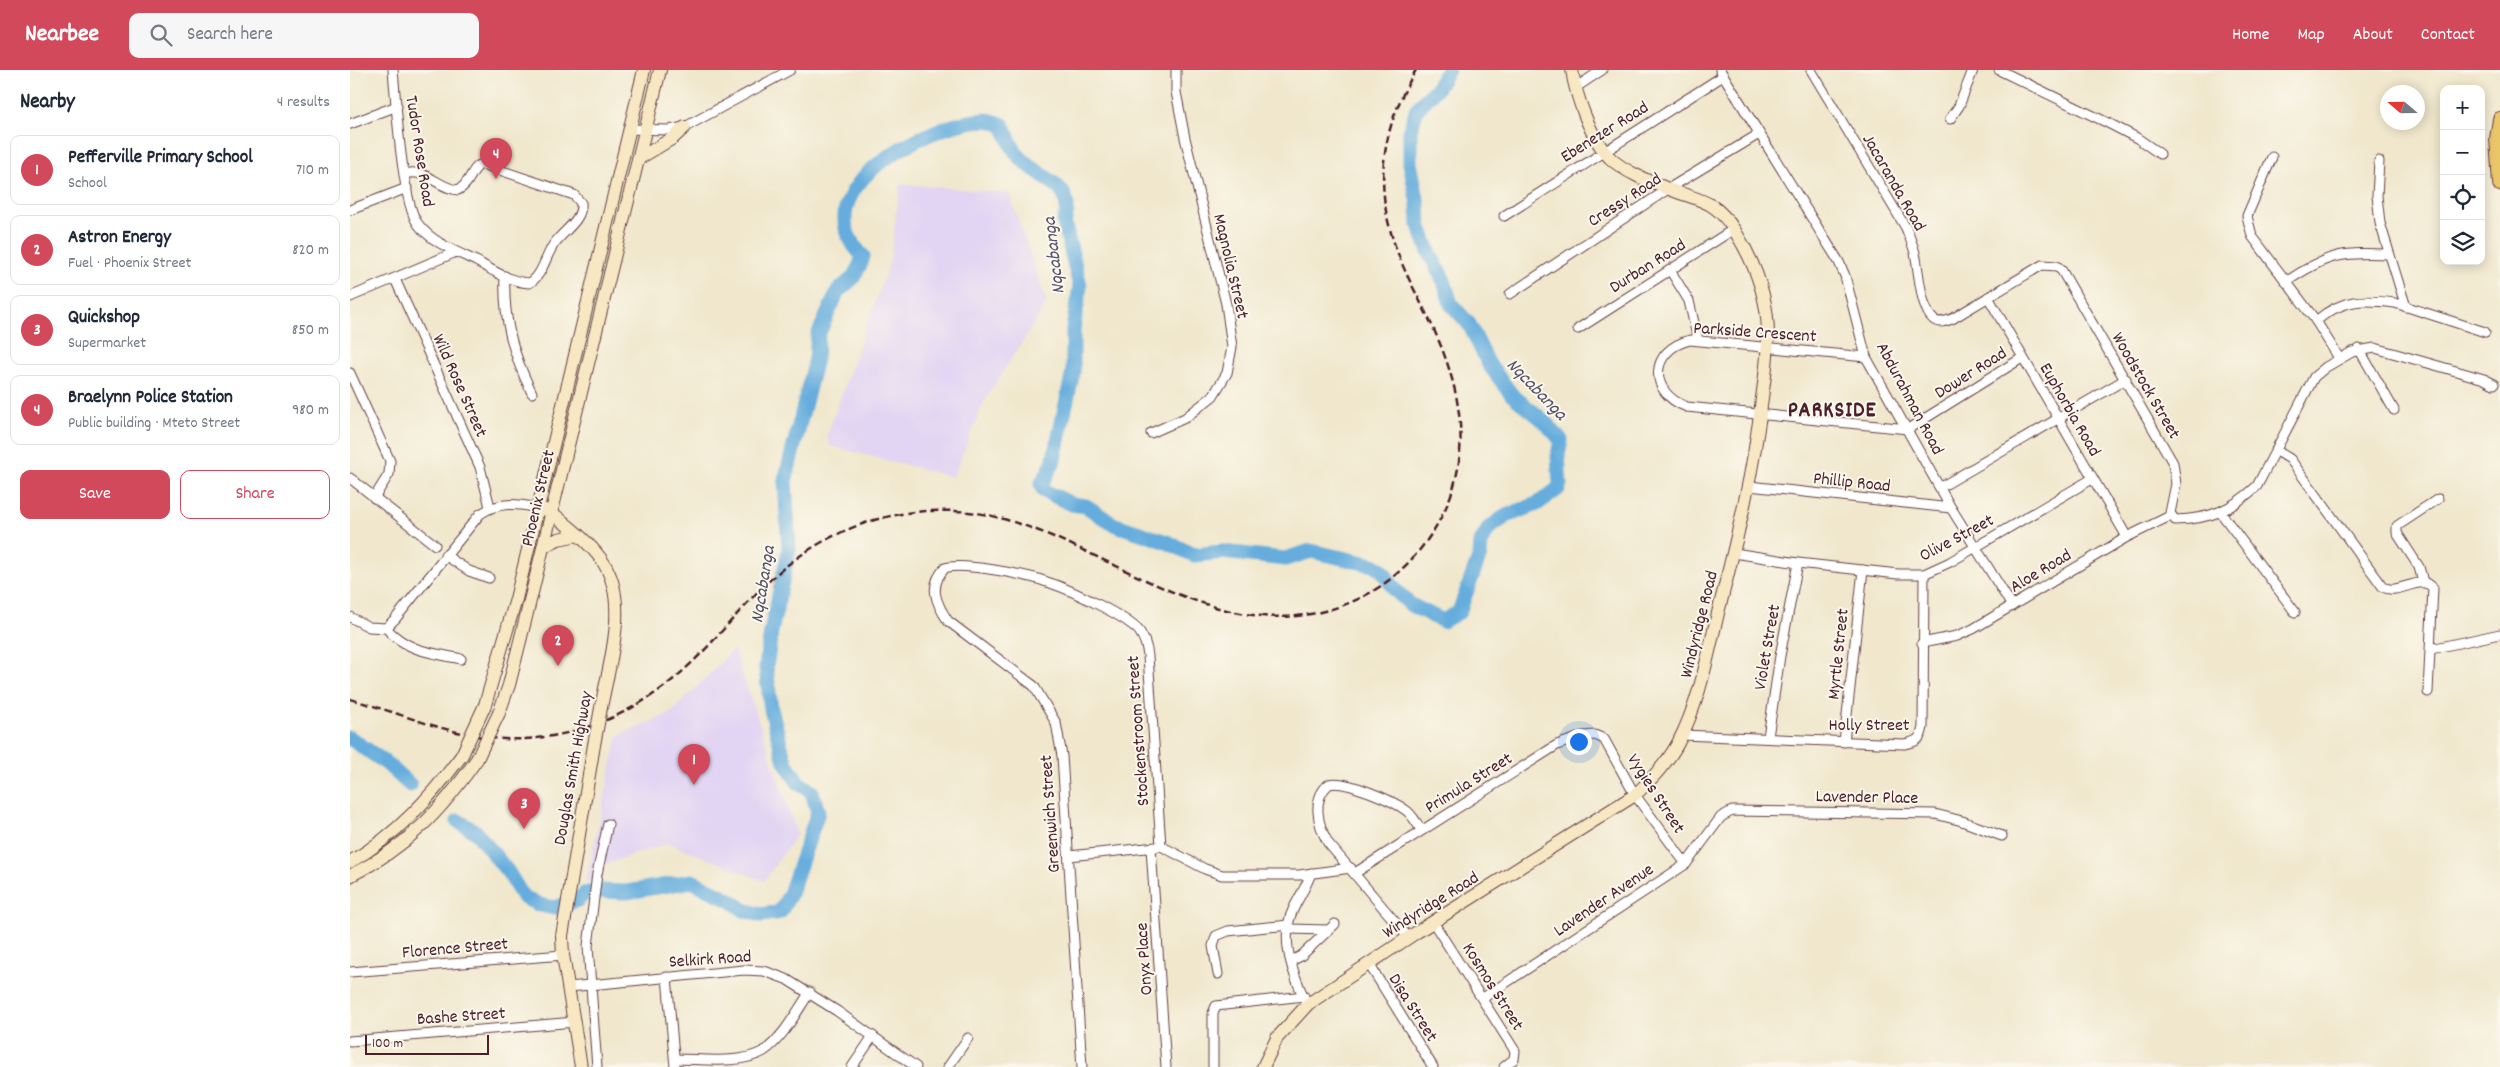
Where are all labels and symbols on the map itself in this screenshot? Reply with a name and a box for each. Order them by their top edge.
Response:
north arrow [2380,85,2425,130]
street label: Tudor Rose Road [397,94,440,209]
street label: Ebenezer Road [1557,96,1654,170]
street label: Jacaranda Road [1855,130,1931,237]
pin: 4 [480,138,512,179]
street label: Cressy Road [1583,168,1667,234]
street label: Magnolia Street [1205,212,1254,322]
water label: Nqcabanga [1037,214,1074,296]
street label: Durban Road [1605,234,1691,301]
street label: Parkside Crescent [1692,317,1818,350]
street label: Woodstock Street [2104,328,2186,445]
street label: Wild Rose Street [425,330,493,442]
street label: Abdurahman Road [1869,339,1949,460]
street label: Dower Road [1930,342,2012,406]
water label: Nqcabanga [1499,353,1573,428]
street label: Euphorbia Road [2032,359,2106,462]
district label: PARKSIDE [1788,396,1876,427]
street label: Phoenix Street [516,447,563,549]
street label: Phillip Road [1812,467,1892,500]
street label: Olive Street [1915,509,1999,569]
water label: Nqcabanga [745,543,784,625]
street label: Aloe Road [2006,544,2077,600]
street label: Windyridge Road [1675,568,1726,681]
street label: Violet Street [1749,602,1788,692]
street label: Myrtle Street [1822,607,1857,701]
pin: 2 [542,625,574,666]
street label: Stockenstroom Street [1122,654,1157,807]
street label: Douglas Smith Highway [549,689,600,847]
street label: Holly Street [1829,714,1910,739]
your location [1566,729,1592,755]
pin: 1 [678,744,710,785]
street label: Primula Street [1421,747,1518,821]
street label: Vygies Street [1620,750,1690,839]
street label: Greenwich Street [1035,754,1068,874]
street label: Lavender Place [1815,785,1919,812]
pin: 3 [508,788,540,829]
street label: Lavender Avenue [1549,858,1660,944]
street label: Windyridge Road [1378,866,1484,946]
street label: Onyx Place [1130,922,1161,996]
street label: Florence Street [401,932,510,967]
street label: Kosmos Street [1455,938,1529,1037]
street label: Selkirk Road [668,945,752,976]
street label: Disa Street [1381,969,1443,1048]
street label: Bashe Street [416,1002,507,1033]
scale bar [365,1032,489,1055]

